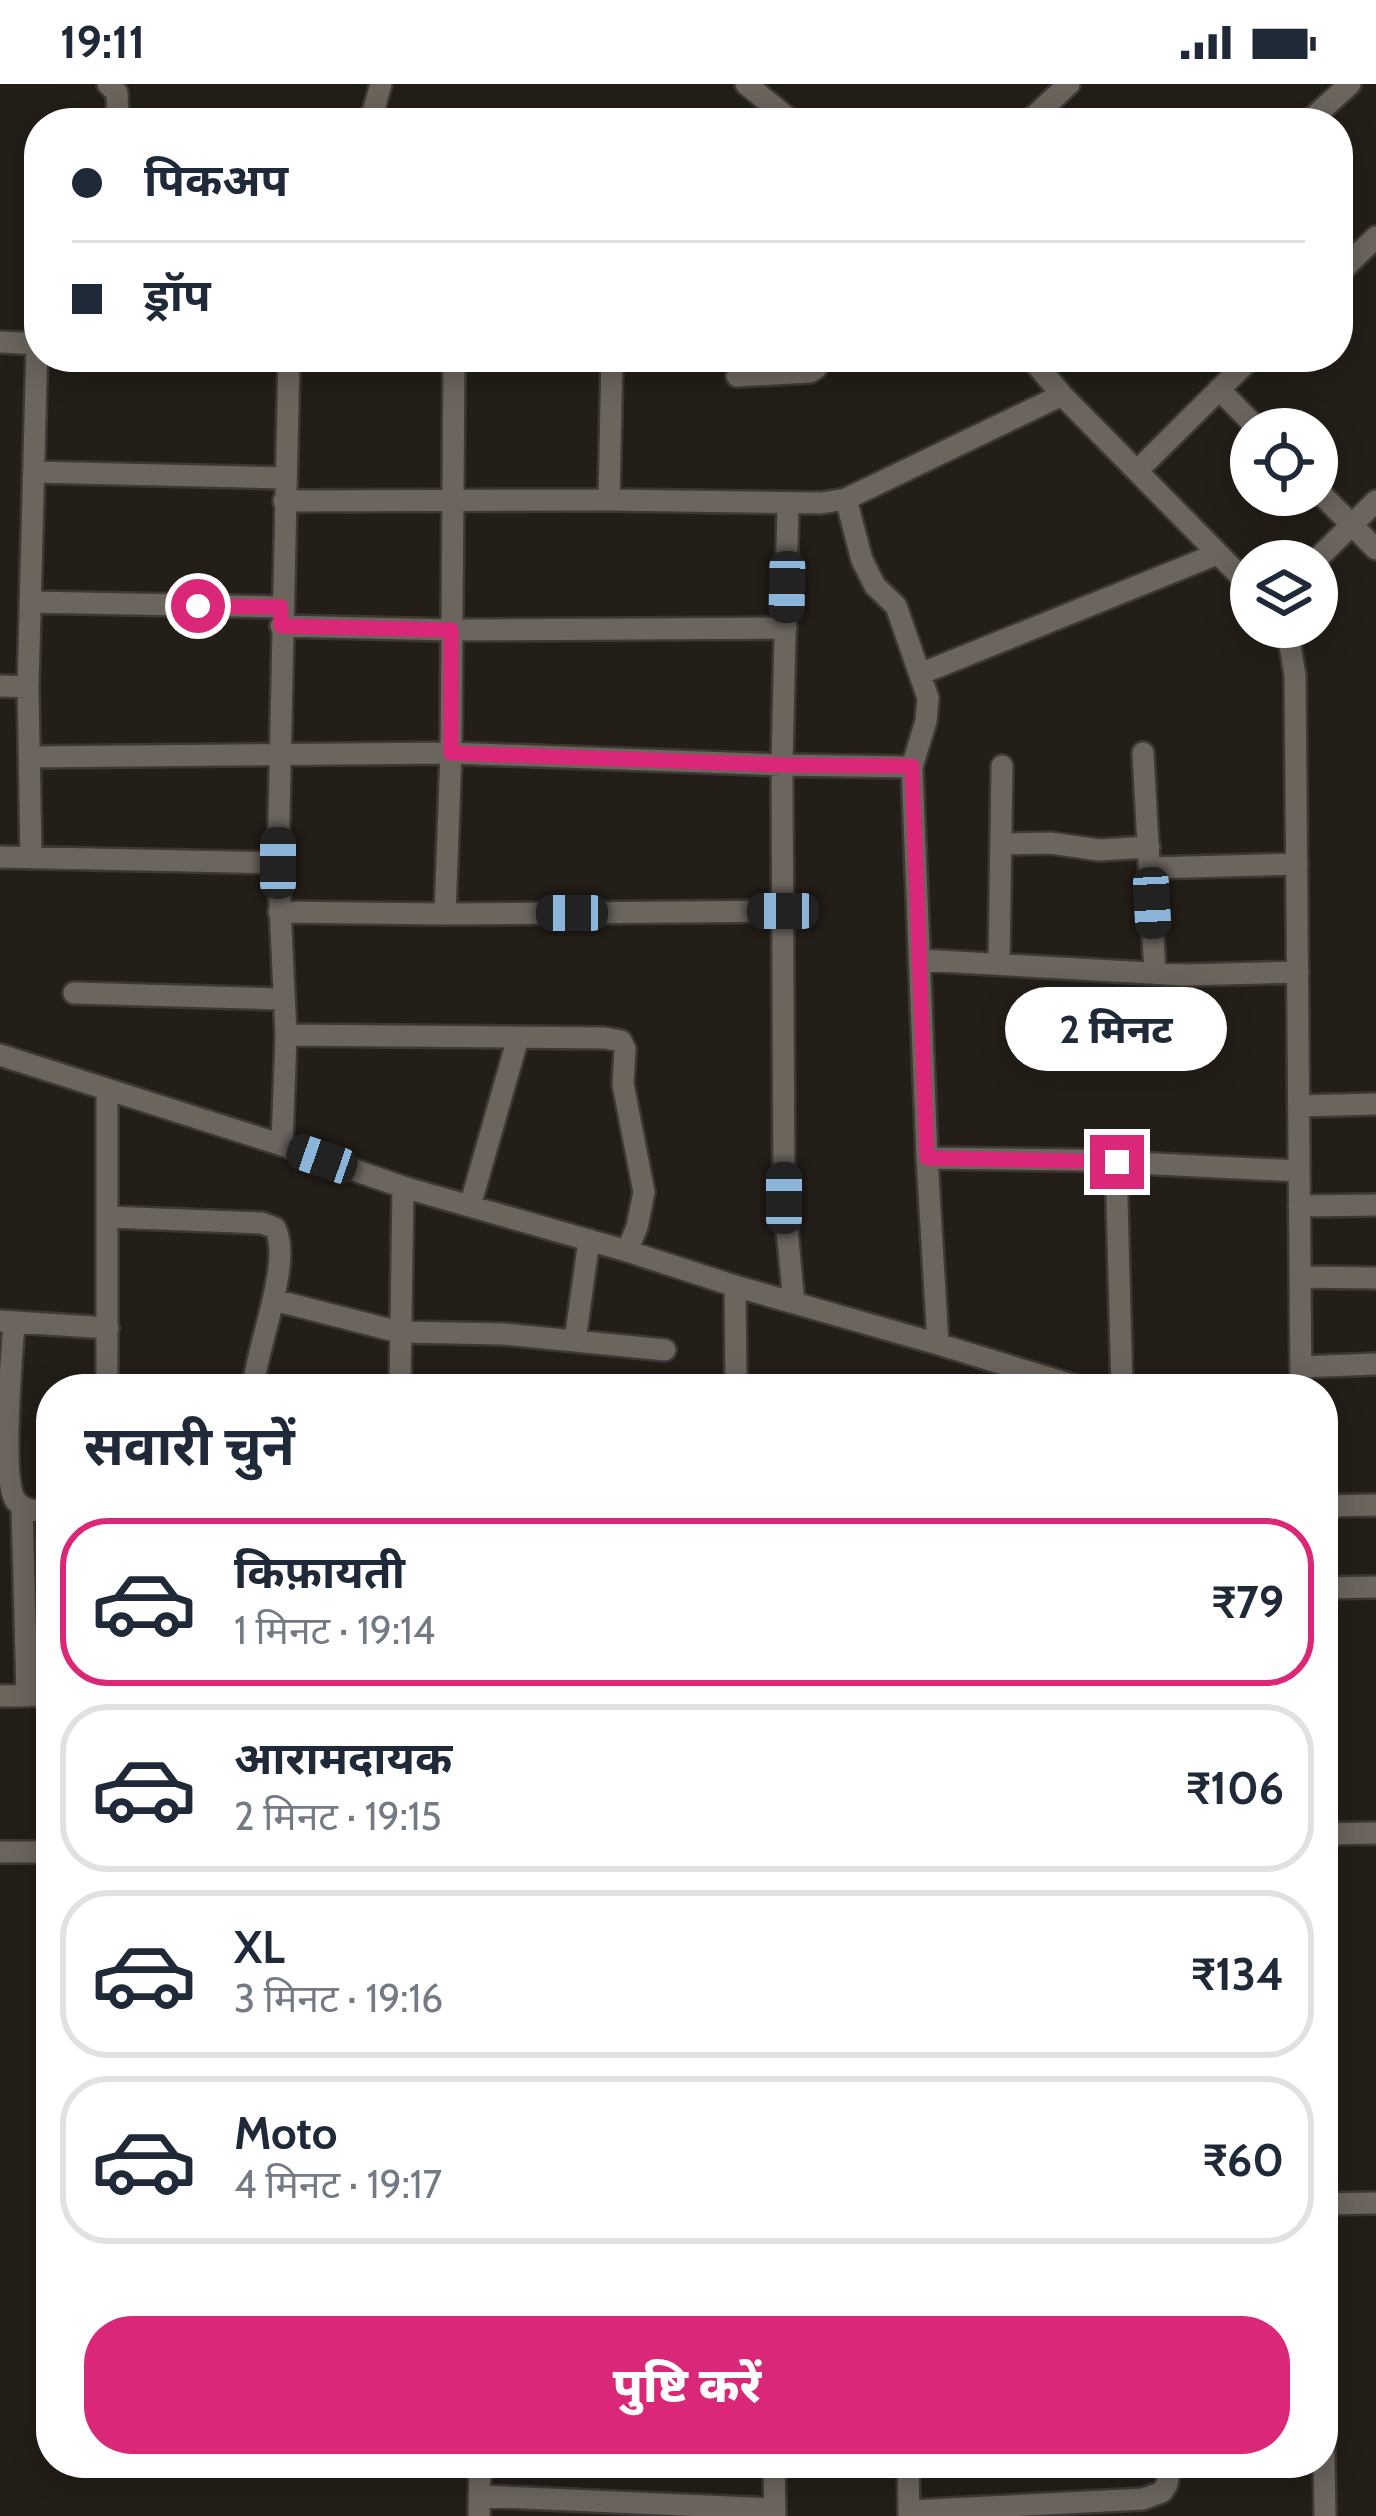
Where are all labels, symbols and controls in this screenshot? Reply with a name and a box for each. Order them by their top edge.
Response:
text: 19:11 [60,15,145,69]
text: पिकअप [144,153,288,207]
text: ड्रॉप [144,268,211,322]
map controls [1230,408,1338,648]
button: locate [1230,408,1338,516]
button: layers [1230,540,1338,648]
car [768,551,806,623]
route start [171,579,225,633]
car [260,827,296,899]
car [1132,866,1172,940]
car [747,893,819,929]
car [536,895,608,931]
callout: 2 मिनट [1006,988,1228,1072]
text: 2 मिनट [1059,1005,1173,1053]
car [282,1130,362,1188]
route end [1090,1135,1144,1189]
car [766,1162,802,1234]
text: सवारी चुनें [84,1413,295,1479]
text: किफ़ायती [234,1545,405,1599]
icon: car [90,1548,198,1656]
text: ₹79 [1211,1575,1284,1629]
text: 1 मिनट · 19:14 [234,1606,435,1654]
text: आरामदायक [234,1731,452,1785]
icon: car [90,1734,198,1842]
text: ₹106 [1186,1761,1284,1815]
text: 2 मिनट · 19:15 [234,1792,442,1840]
icon: car [90,1920,198,2028]
text: XL [234,1920,285,1974]
text: ₹134 [1191,1947,1284,2001]
text: 3 मिनट · 19:16 [234,1974,443,2022]
icon: car [90,2106,198,2214]
text: Moto [234,2106,337,2160]
text: ₹60 [1202,2133,1284,2187]
text: 4 मिनट · 19:17 [234,2160,442,2208]
button: पुष्टि करें [84,2316,1290,2454]

